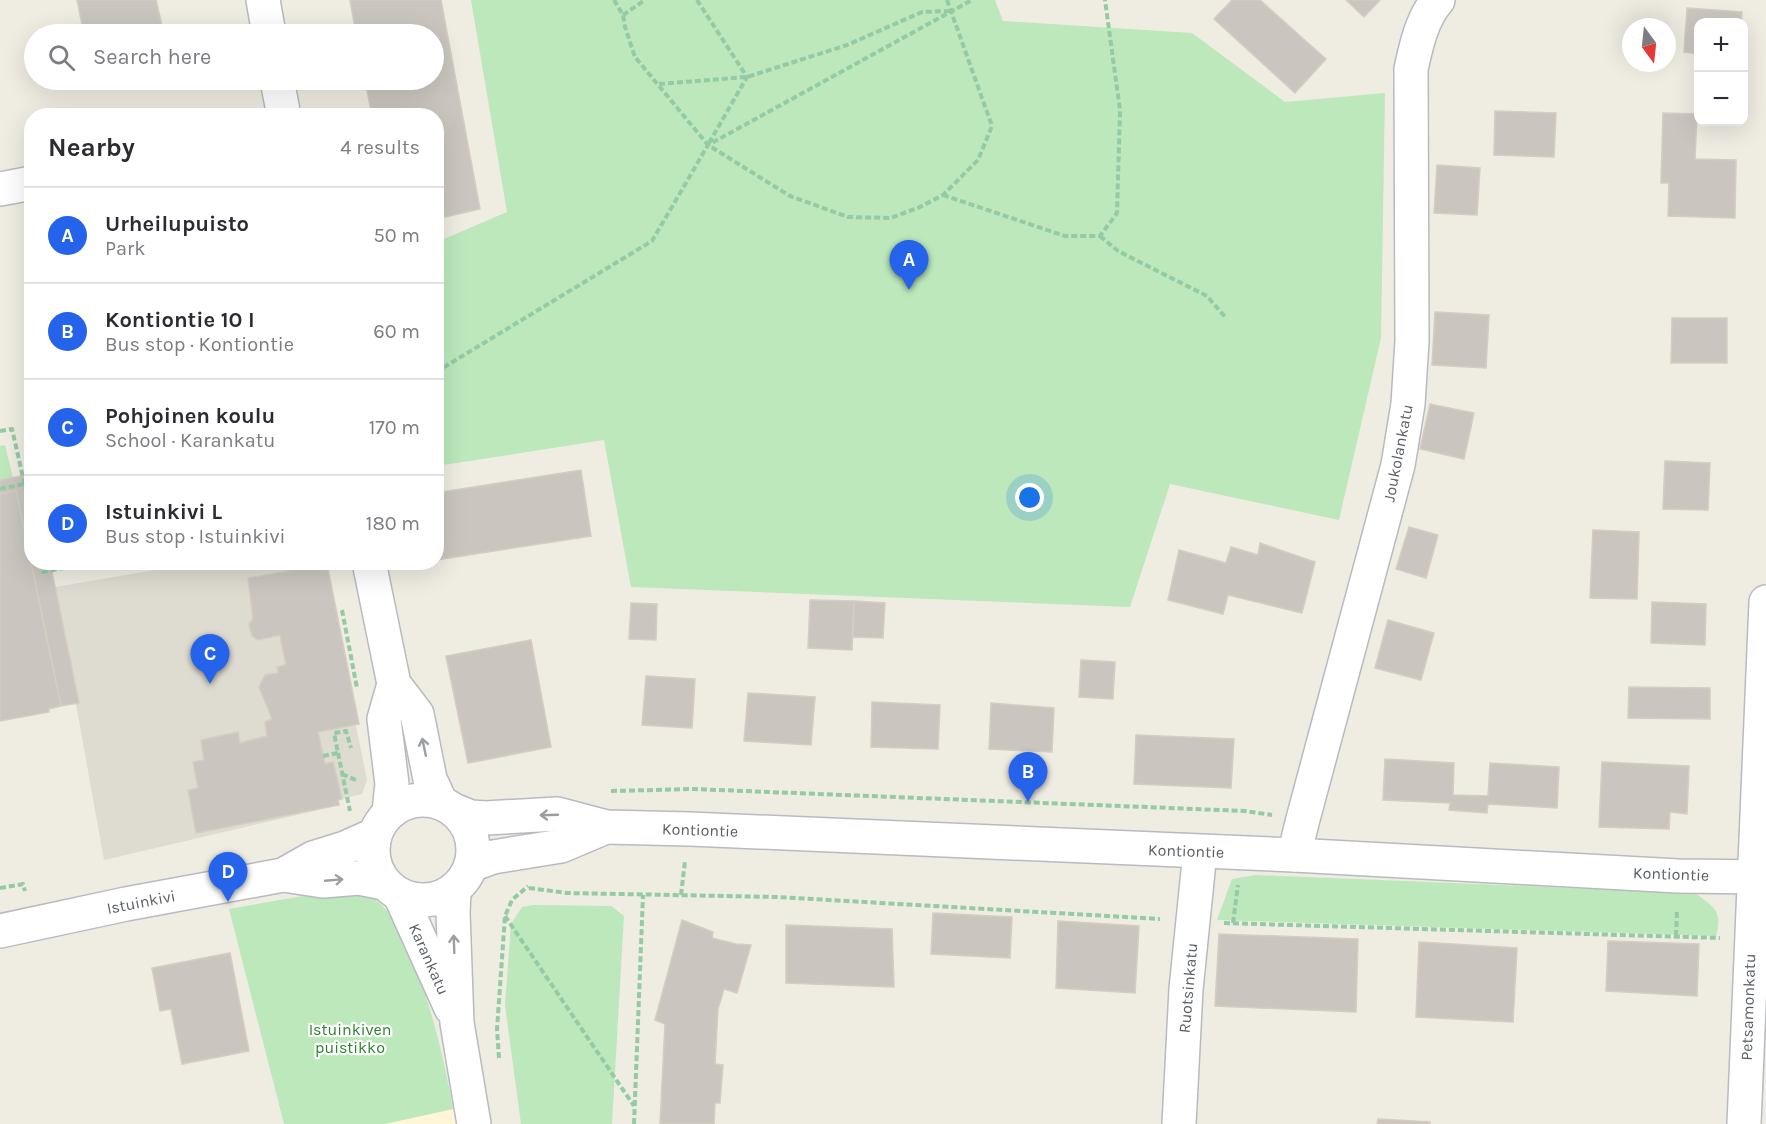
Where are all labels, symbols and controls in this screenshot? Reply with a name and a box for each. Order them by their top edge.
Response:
north arrow [1622,18,1676,72]
map controls [1694,18,1748,126]
button: + [1694,18,1748,72]
search box [24,24,444,90]
icon: search [45,41,78,74]
text: Search here [93,44,211,70]
button: − [1694,72,1748,126]
text: Nearby [48,132,135,163]
text: 4 results [340,136,420,159]
text: Urheilupuisto [105,211,249,237]
text: A [61,224,74,247]
text: 50 m [373,224,420,247]
text: Park [105,237,146,260]
pin: A [890,240,928,290]
text: Kontiontie 10 I [105,307,255,333]
text: B [61,320,74,343]
text: 60 m [373,320,420,343]
text: Bus stop · Kontiontie [105,333,294,356]
text: Pohjoinen koulu [105,403,275,429]
street label: Joukolankatu [1379,403,1417,503]
text: C [61,416,74,439]
text: 170 m [369,416,420,439]
text: School · Karankatu [105,429,275,452]
your location [1015,483,1044,512]
text: Istuinkivi L [105,499,222,525]
text: D [61,512,74,535]
text: 180 m [366,512,420,535]
text: Bus stop · Istuinkivi [105,525,286,548]
pin: C [190,634,230,684]
one-way arrow [418,738,429,758]
pin: B [1008,752,1048,802]
one-way arrow [540,809,559,821]
street label: Kontiontie [662,819,738,841]
street label: Kontiontie [1148,840,1224,862]
pin: D [208,852,248,902]
street label: Kontiontie [1633,863,1709,885]
one-way arrow [323,874,343,885]
street label: Istuinkivi [105,886,177,918]
street label: Karankatu [405,920,453,998]
one-way arrow [449,934,460,954]
street label: Ruotsinkatu [1175,942,1201,1034]
street label: Petsamonkatu [1737,953,1759,1061]
park label: Istuinkiven puistikko [309,1020,391,1057]

